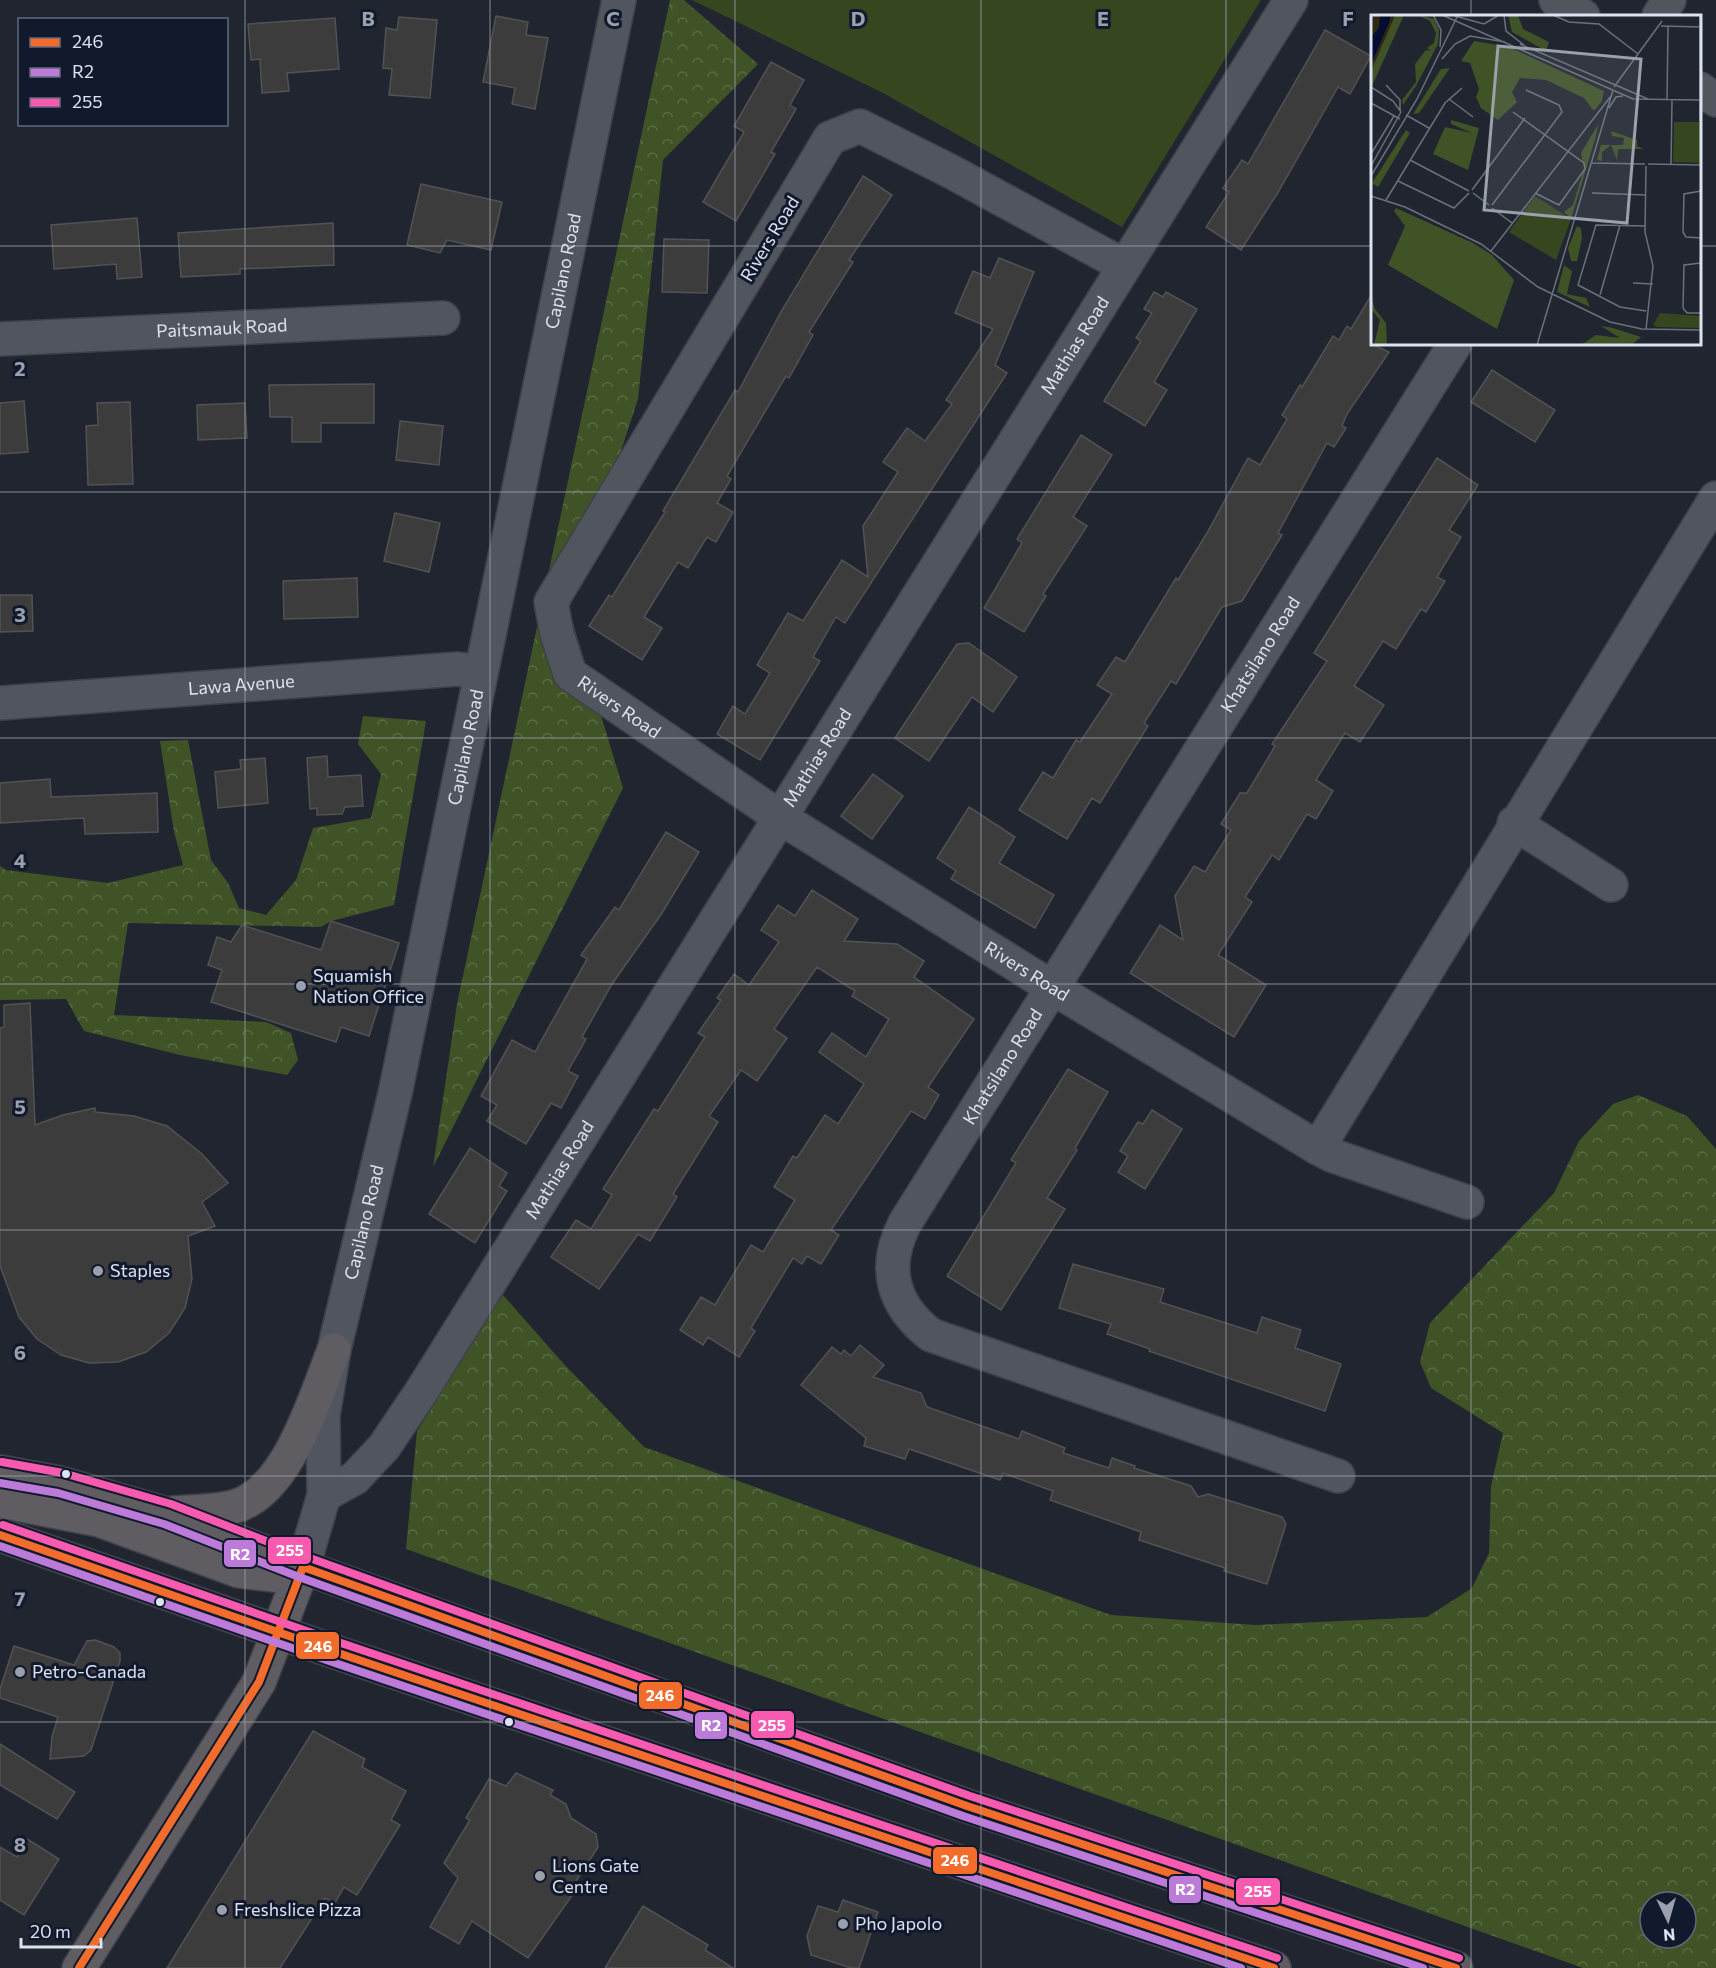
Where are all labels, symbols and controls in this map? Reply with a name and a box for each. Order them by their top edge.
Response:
text: B [361,6,375,30]
text: C [606,6,620,30]
text: D [851,6,865,30]
text: E [1097,6,1109,30]
text: F [1342,6,1354,30]
inset map [1371,15,1701,345]
legend [18,18,228,126]
text: 246 [72,30,103,52]
text: R2 [72,60,94,82]
text: 255 [72,90,103,112]
street label: Rivers Road [735,192,803,285]
street label: Capilano Road [540,211,585,331]
street label: Mathias Road [1035,292,1113,398]
street label: Paitsmauk Road [156,313,288,342]
text: 2 [14,356,26,380]
street label: Khatsilano Road [1215,592,1304,716]
text: 3 [14,602,26,626]
street label: Lawa Avenue [187,669,295,699]
street label: Rivers Road [574,670,665,743]
street label: Capilano Road [442,687,488,807]
street label: Mathias Road [778,704,856,811]
text: 4 [14,848,26,872]
street label: Rivers Road [981,936,1074,1005]
place label: Squamish Nation Office [313,964,424,1007]
marker: Squamish Nation Office [294,979,308,993]
street label: Khatsilano Road [957,1004,1046,1128]
text: 5 [14,1094,26,1118]
street label: Mathias Road [520,1116,598,1223]
street label: Capilano Road [339,1162,388,1282]
place label: Staples [110,1259,170,1281]
marker: Staples [91,1264,105,1278]
text: 6 [14,1340,26,1364]
unlabelled marker [60,1468,72,1480]
line badge: 255 [267,1536,312,1565]
line badge: R2 [223,1539,257,1568]
text: 255 [276,1540,304,1559]
text: R2 [230,1544,250,1563]
text: 7 [15,1586,26,1610]
unlabelled marker [154,1596,166,1608]
line badge: 246 [295,1631,340,1660]
text: 246 [304,1636,332,1655]
place label: Petro-Canada [32,1660,146,1682]
marker: Petro-Canada [13,1665,27,1679]
line badge: 246 [638,1681,683,1710]
text: 246 [646,1685,674,1704]
line badge: 255 [750,1710,795,1739]
line badge: R2 [694,1711,728,1740]
text: R2 [701,1715,721,1734]
text: 255 [758,1715,786,1734]
unlabelled marker [503,1716,515,1728]
text: 8 [14,1832,26,1856]
line badge: 246 [932,1846,978,1875]
text: 246 [941,1850,969,1869]
place label: Lions Gate Centre [552,1854,639,1897]
marker: Lions Gate Centre [533,1869,547,1883]
line badge: R2 [1168,1875,1202,1904]
line badge: 255 [1235,1877,1281,1906]
text: R2 [1175,1879,1195,1898]
text: 255 [1244,1881,1272,1900]
north arrow [1638,1890,1698,1950]
place label: Freshslice Pizza [234,1898,361,1920]
marker: Freshslice Pizza [215,1903,229,1917]
scale bar [21,1911,100,1949]
place label: Pho Japolo [855,1912,942,1934]
marker: Pho Japolo [836,1917,850,1931]
text: 20 m [30,1920,71,1942]
text: N [1663,1925,1676,1945]

